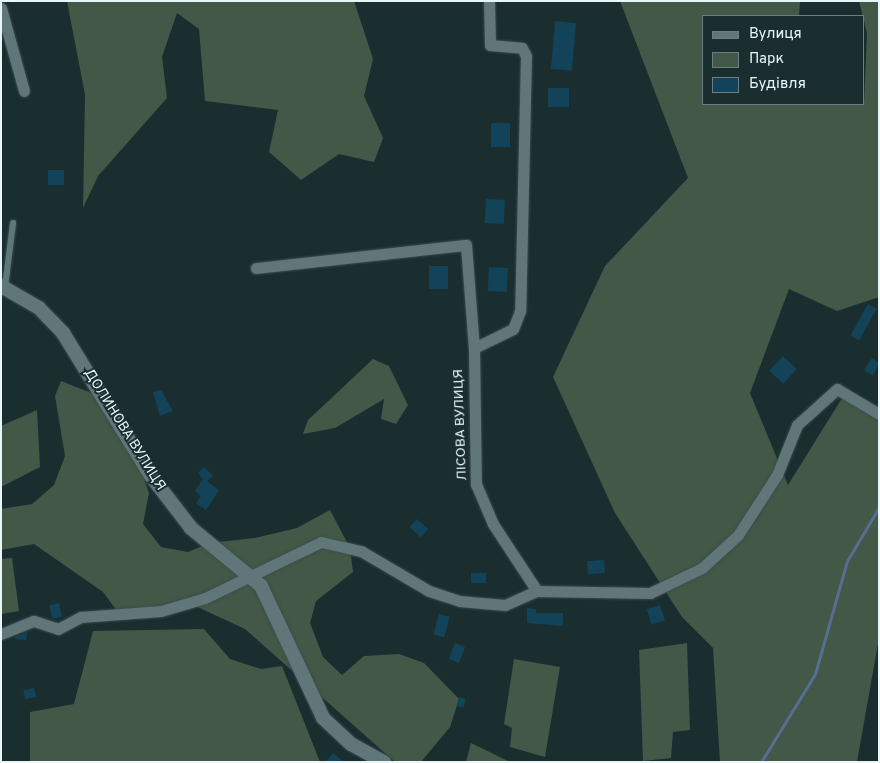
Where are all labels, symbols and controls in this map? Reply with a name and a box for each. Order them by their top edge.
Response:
legend [702,15,865,105]
text: Вулиця [749,25,802,44]
text: Парк [749,50,784,69]
text: Будівля [749,75,806,94]
street label: ДОЛИНОВА ВУЛИЦЯ [79,366,169,494]
street label: ЛІСОВА ВУЛИЦЯ [451,368,471,482]

